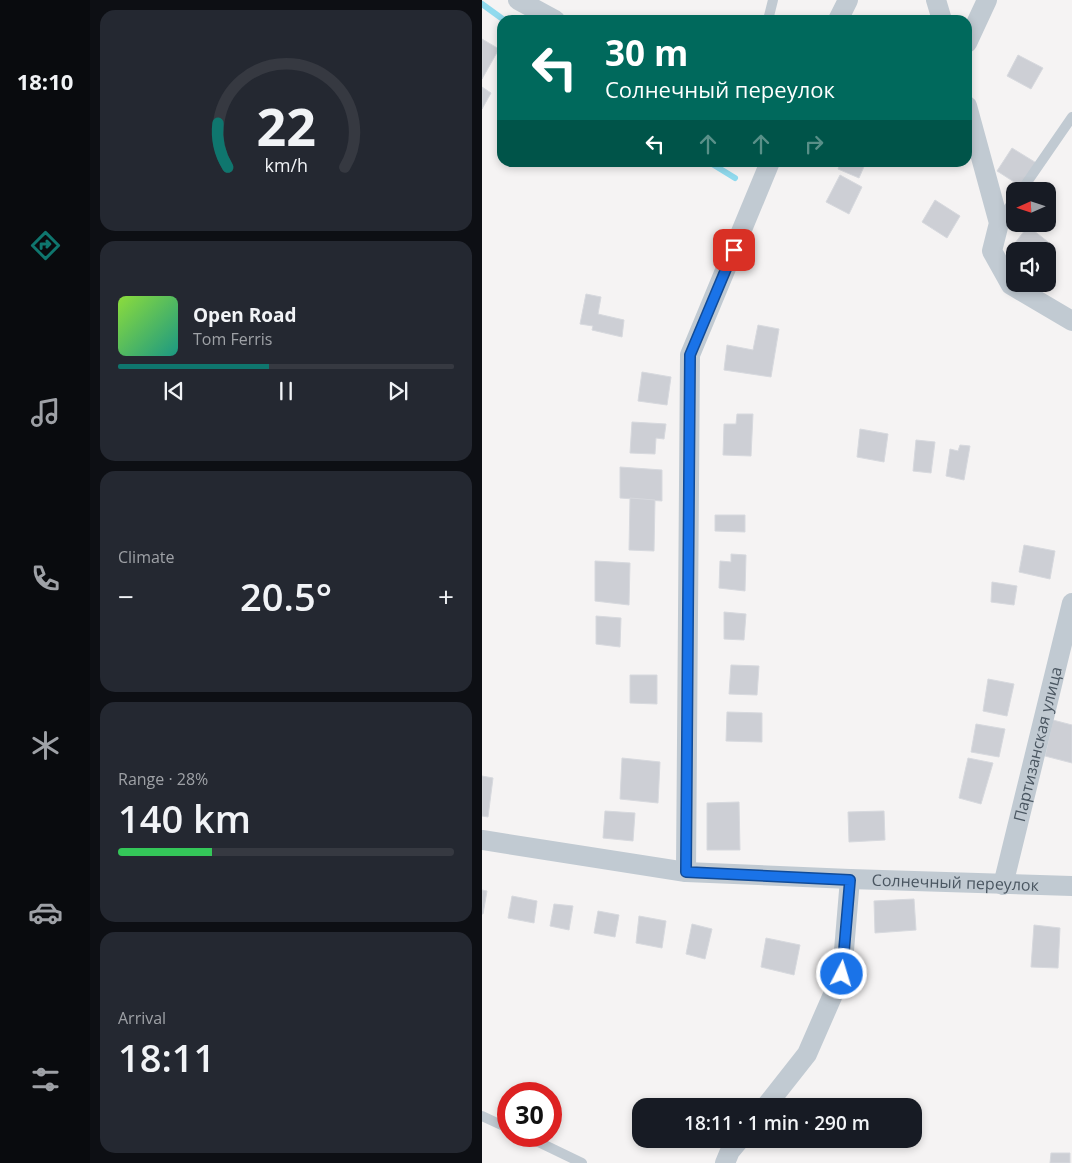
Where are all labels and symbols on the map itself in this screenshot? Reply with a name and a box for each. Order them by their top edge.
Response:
north arrow [1006,182,1056,232]
pin [713,229,755,271]
street label: Партизанская улица [1008,664,1067,824]
street label: Солнечный переулок [871,869,1040,896]
position arrow [815,947,867,999]
speed limit sign: 30 [497,1082,562,1147]

